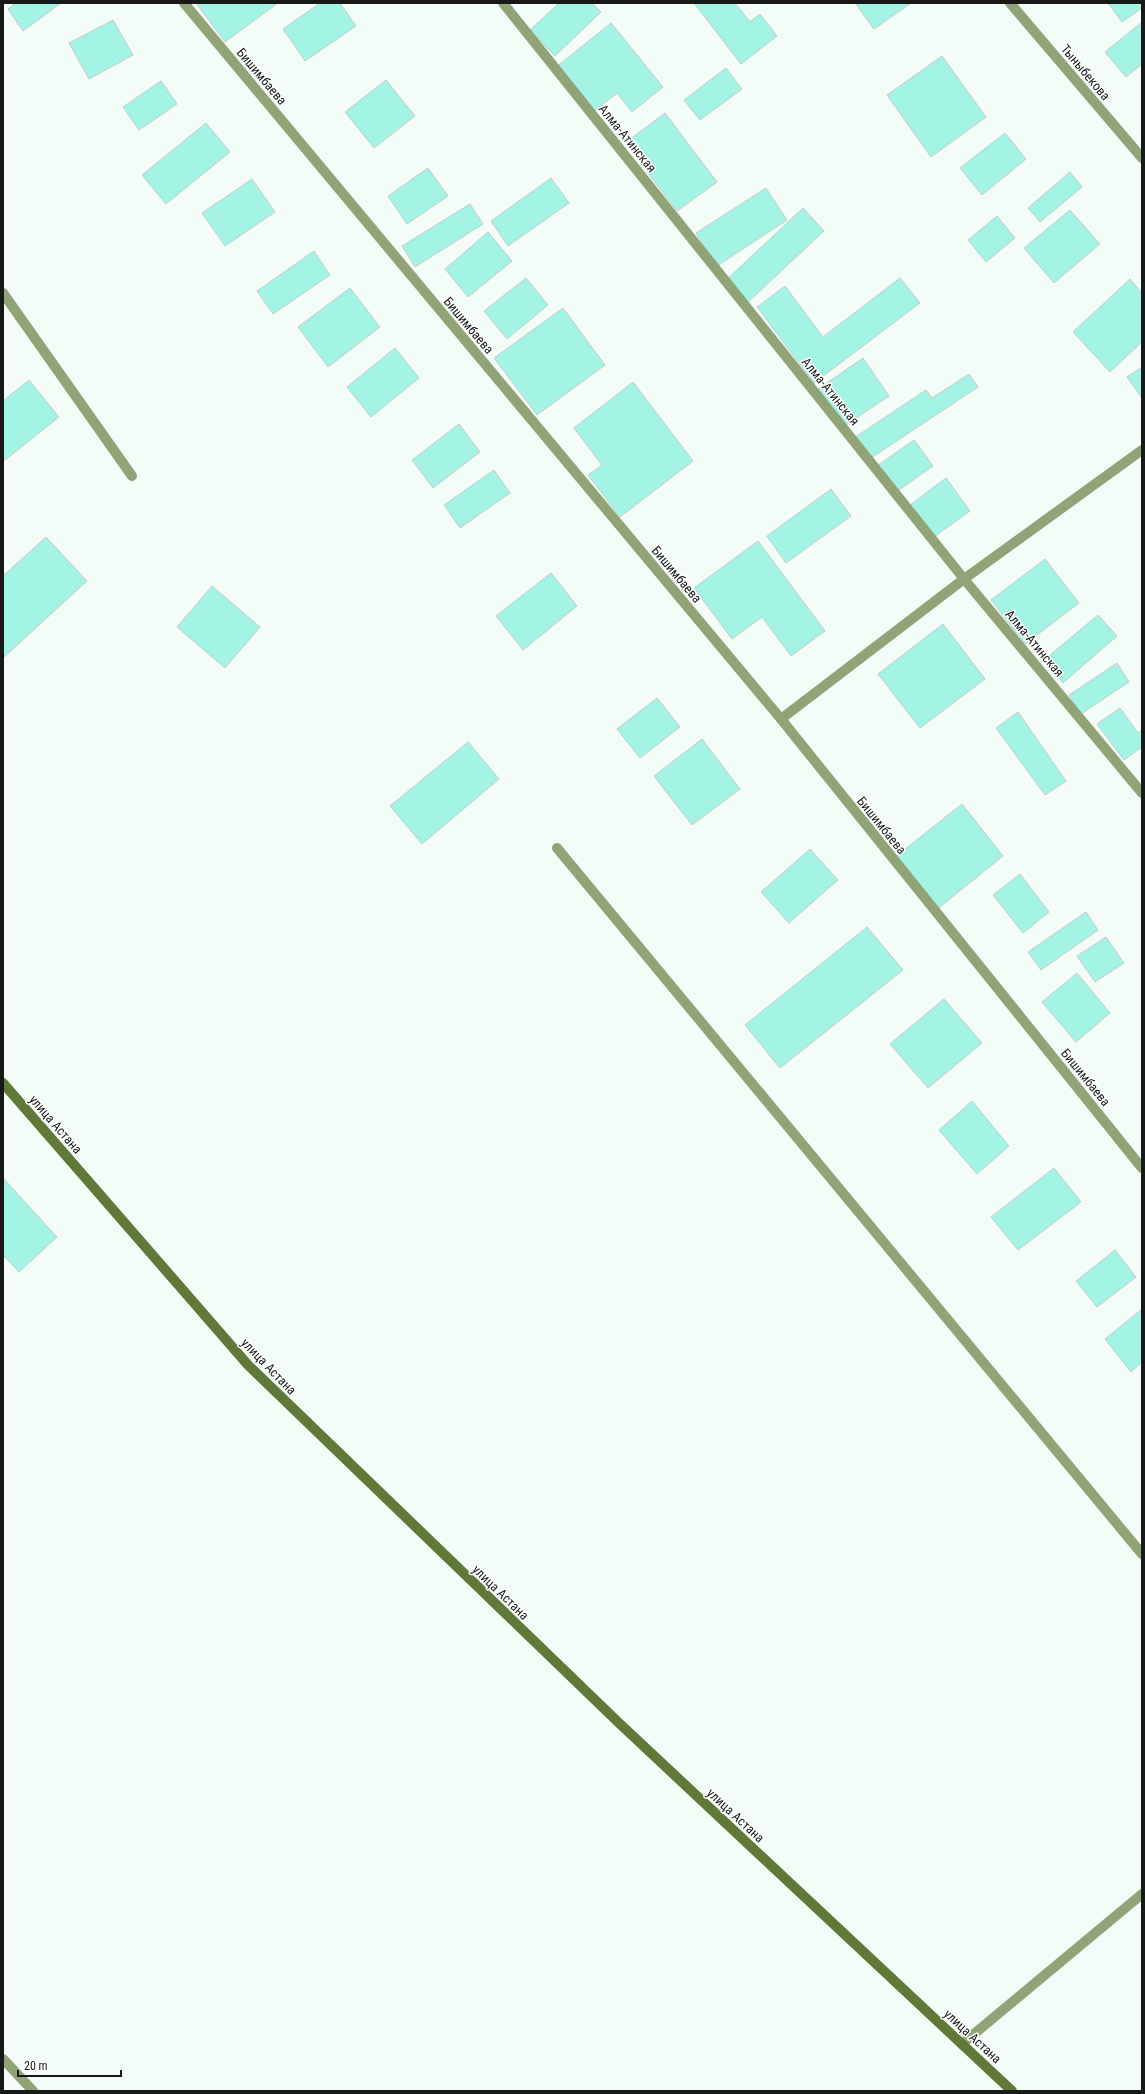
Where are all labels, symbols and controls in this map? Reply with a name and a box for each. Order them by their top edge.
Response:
street label: Тыныбекова [1058,41,1113,103]
street label: Бишимбаева [234,45,290,108]
street label: Алма-Атинская [596,101,659,175]
street label: Бишимбаева [441,294,497,357]
street label: Алма-Атинская [799,354,862,428]
street label: Бишимбаева [649,543,705,606]
street label: Алма-Атинская [1002,607,1067,680]
street label: Бишимбаева [854,794,909,857]
street label: Бишимбаева [1058,1046,1113,1109]
street label: улица Астана [26,1092,85,1157]
street label: улица Астана [238,1335,299,1398]
street label: улица Астана [469,1562,532,1623]
street label: улица Астана [704,1785,767,1846]
street label: улица Астана [941,2006,1004,2067]
scale bar [18,2052,121,2078]
text: 20 m [24,2059,48,2073]

